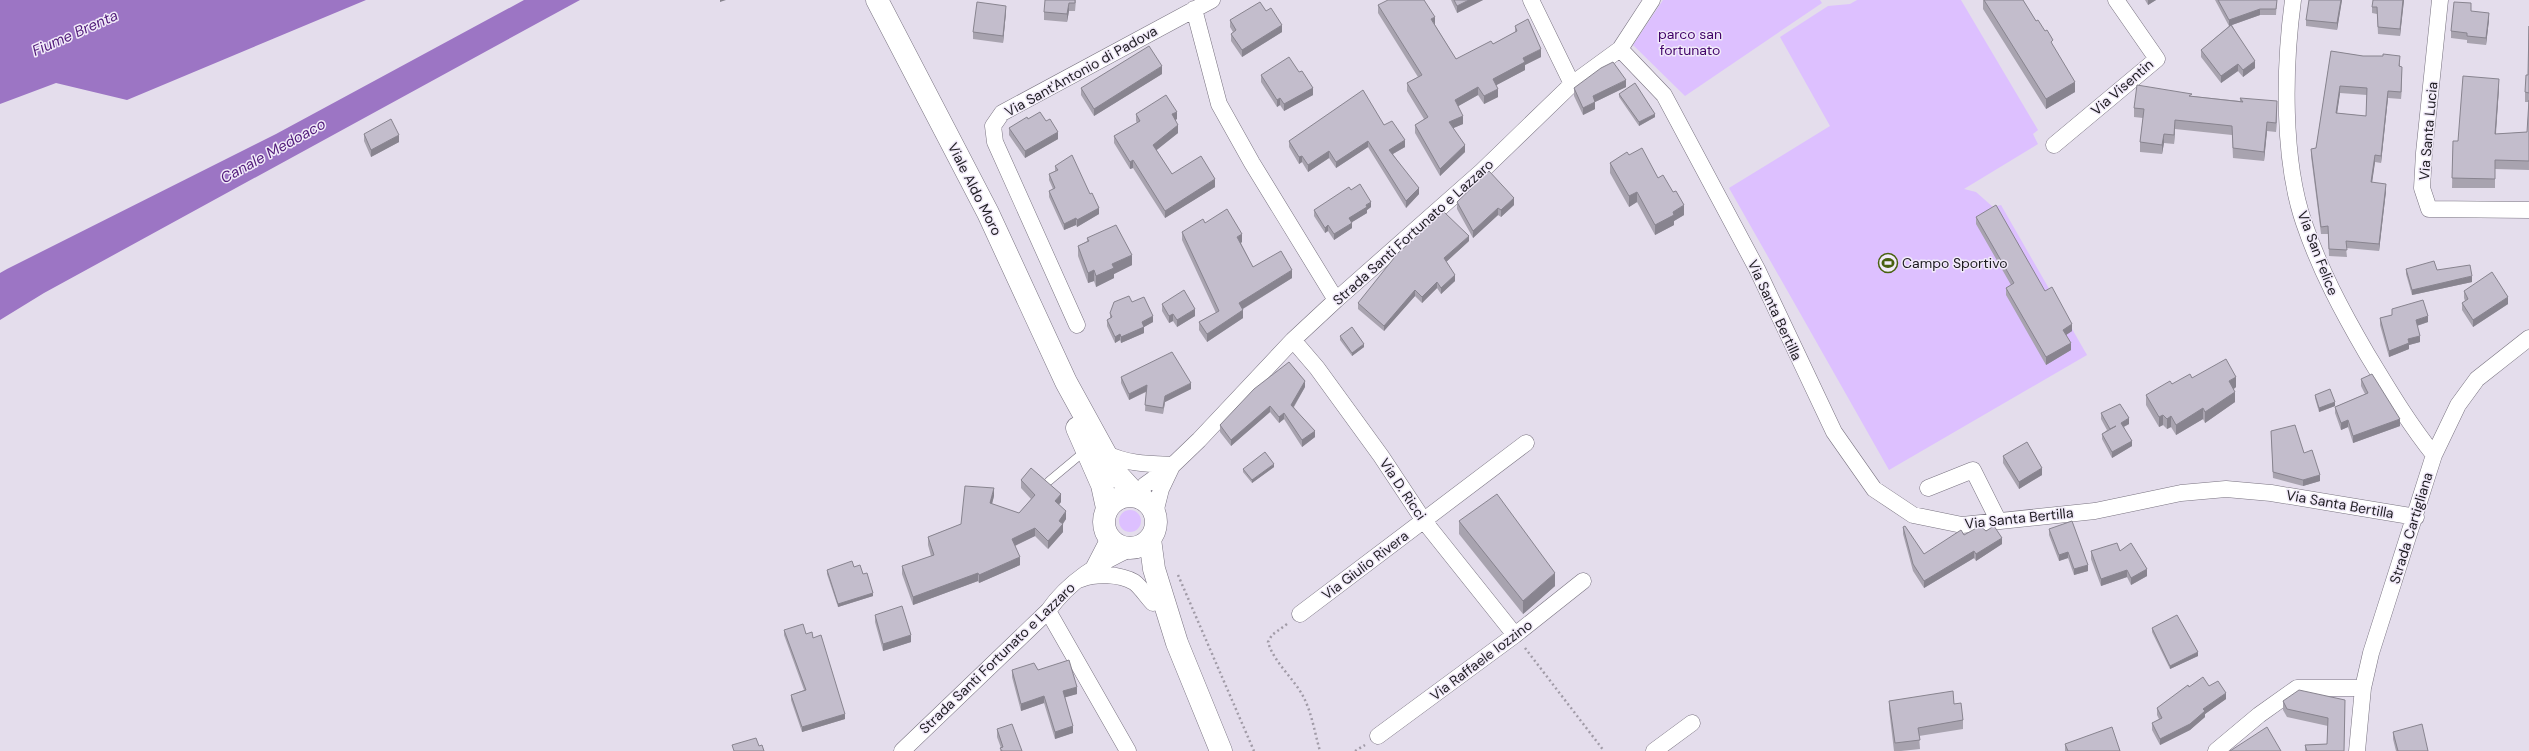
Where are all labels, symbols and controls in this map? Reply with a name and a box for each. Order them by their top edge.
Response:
water label: Fiume Brenta [29,5,121,61]
street label: Via Sant'Antonio di Padova [1002,22,1160,120]
park label: parco san fortunato [1658,25,1722,59]
street label: Via Visentin [2087,55,2157,119]
street label: Via Santa Lucia [2415,81,2441,181]
water label: Canale Medoaco [217,114,329,188]
street label: Viale Aldo Moro [944,140,1006,238]
street label: Strada Santi Fortunato e Lazzaro [1329,155,1497,309]
street label: Via San Felice [2294,208,2342,298]
sports icon: Campo Sportivo [1877,252,1899,274]
place label: Campo Sportivo [1902,254,2007,272]
street label: Via Santa Bertilla [1744,257,1806,363]
street label: Via D. Ricci [1376,455,1430,523]
street label: Strada Cartigliana [2385,470,2437,586]
street label: Via Santa Bertilla [2285,486,2395,522]
street label: Via Santa Bertilla [1964,503,2074,533]
street label: Via Giulio Rivera [1318,527,1412,603]
street label: Strada Santi Fortunato e Lazzaro [915,579,1079,737]
street label: Via Raffaele Iozzino [1426,616,1536,704]

